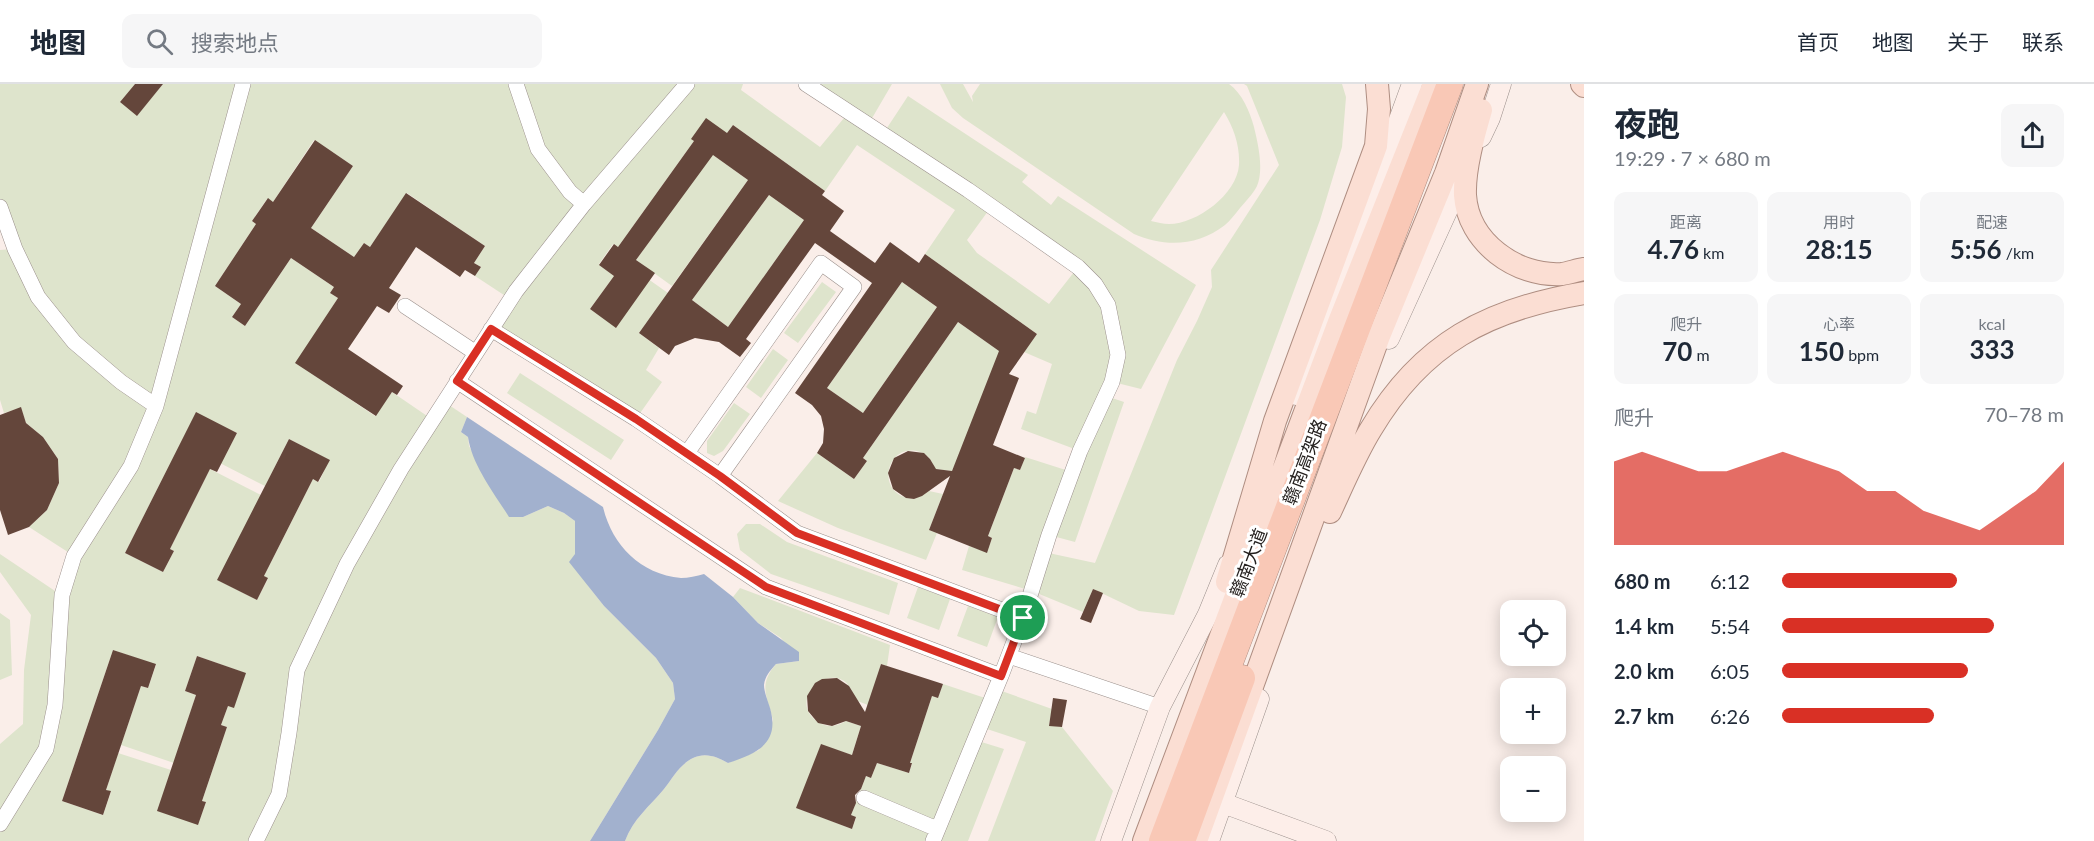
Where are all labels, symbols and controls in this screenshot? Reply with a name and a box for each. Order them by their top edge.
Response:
search box [122,14,542,68]
text: 地图 [30,25,86,59]
icon: search [143,25,176,58]
text: 搜索地点 [191,29,279,56]
text: 首页 [1797,29,1839,54]
text: 地图 [1872,29,1914,54]
text: 关于 [1947,29,1989,54]
text: 联系 [2022,29,2064,54]
text: 夜跑 [1614,103,1680,143]
button: share [2001,104,2064,167]
text: 19:29 · 7 × 680 m [1614,146,1771,170]
text: 距离 [1670,212,1702,231]
text: 用时 [1823,212,1855,231]
text: 配速 [1976,212,2008,231]
text: 4.76 [1648,233,1699,265]
text: 28:15 [1805,233,1873,265]
text: 5:56 [1950,233,2002,265]
text: km [1699,243,1724,262]
text: /km [2002,243,2034,262]
text: 爬升 [1670,314,1702,333]
text: 心率 [1823,314,1855,333]
text: kcal [1978,314,2006,333]
text: 333 [1969,333,2015,365]
text: 70 [1662,335,1692,367]
text: 150 [1799,335,1844,367]
text: m [1692,345,1710,364]
text: bpm [1844,345,1879,364]
text: 70–78 m [1984,402,2064,426]
text: 爬升 [1614,405,1654,429]
street label: 赣南高架路 [1278,416,1330,508]
street label: 赣南大道 [1225,525,1271,600]
text: 680 m [1614,569,1670,593]
text: 6:12 [1710,569,1750,593]
pin [997,592,1048,643]
map controls [1500,600,1566,822]
button: locate [1500,600,1566,666]
icon: arrive [1006,601,1039,634]
text: 1.4 km [1614,614,1674,638]
text: 5:54 [1710,614,1750,638]
text: 2.0 km [1614,659,1674,683]
text: 6:05 [1710,659,1750,683]
button: + [1500,678,1566,744]
text: 2.7 km [1614,704,1674,728]
text: 6:26 [1710,704,1750,728]
button: − [1500,756,1566,822]

